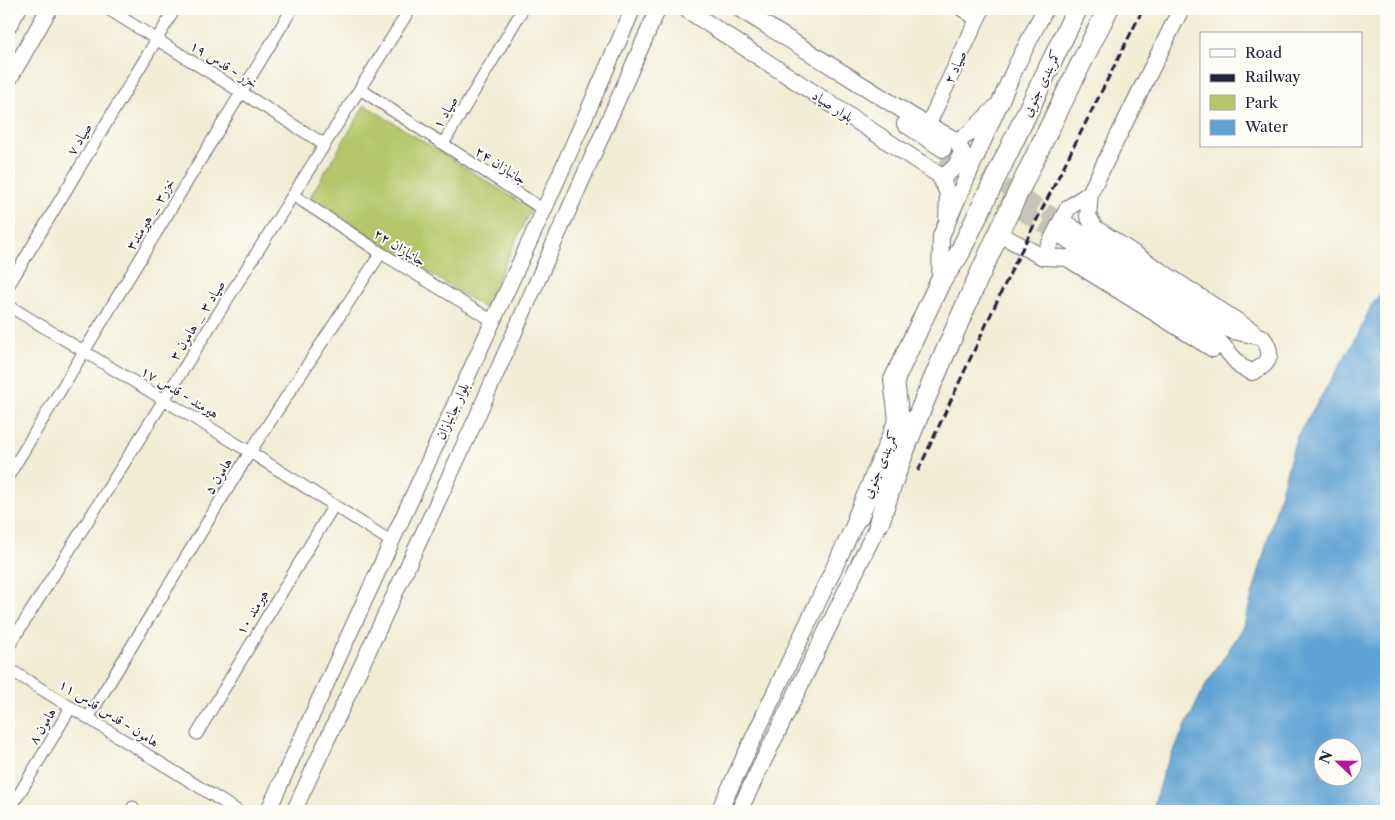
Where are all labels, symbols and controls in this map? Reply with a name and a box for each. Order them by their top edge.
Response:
legend [1200,32,1362,148]
street label: خزر - قدس ۱۹ [187,36,261,92]
text: Road [1245,43,1282,62]
street label: صیاد ۲ [940,47,970,87]
street label: کمربندی جنوبی [1017,47,1066,120]
text: Railway [1245,67,1301,86]
street label: بلوار صیاد [809,86,857,126]
street label: صیاد ۱ [428,93,462,131]
text: Park [1245,93,1279,112]
text: Water [1244,117,1289,136]
street label: صیاد ۷ [62,120,96,158]
street label: جانبازان ۲۴ [472,142,530,188]
street label: خزر۳ _ هیرمند۳ [121,175,179,253]
street label: جانبازان ۲۲ [371,224,429,270]
street label: صیاد ۳ _ هامون ۳ [165,276,229,364]
street label: هیرمند - قدس ۱۷ [138,362,222,422]
street label: بلوار جانبازان [431,379,473,442]
street label: کمربندی جنوبی [858,427,903,501]
street label: هامون ۵ [200,454,236,498]
street label: هیرمند ۱۰ [232,586,272,638]
street label: هامون - قدس قدس ۱۱ [56,675,162,751]
street label: هامون ۸ [24,704,60,748]
north arrow [1312,738,1362,788]
text: N [1315,748,1337,766]

